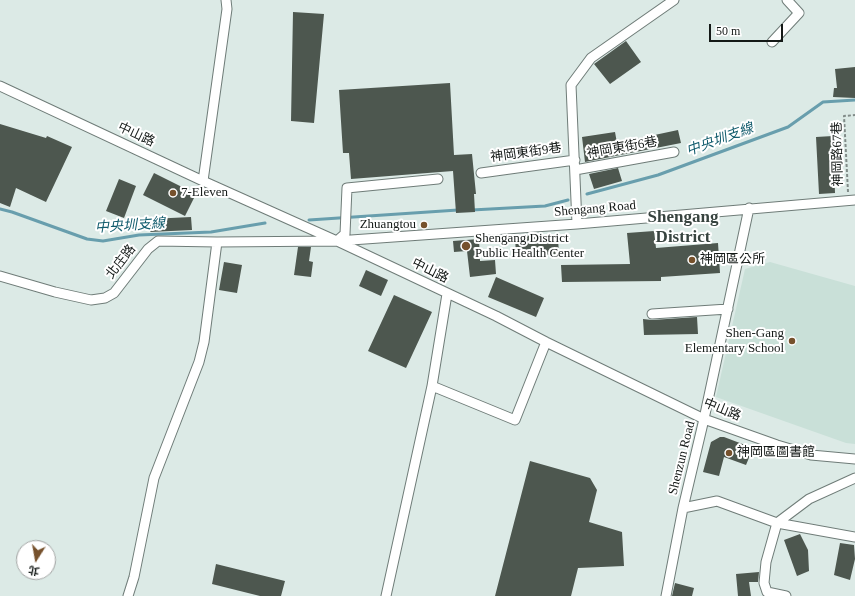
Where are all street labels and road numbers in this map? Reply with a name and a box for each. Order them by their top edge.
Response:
street label: 中山路 [115,120,157,150]
street label: 神岡路67巷 [830,121,846,187]
street label: 神岡東街6巷 [585,134,659,162]
street label: 神岡東街9巷 [490,140,562,166]
street label: Shengang Road [553,198,637,220]
street label: 北庄路 [103,242,139,282]
street label: 中山路 [409,255,451,287]
street label: 中山路 [701,395,743,425]
street label: Shenzun Road [665,420,699,496]

